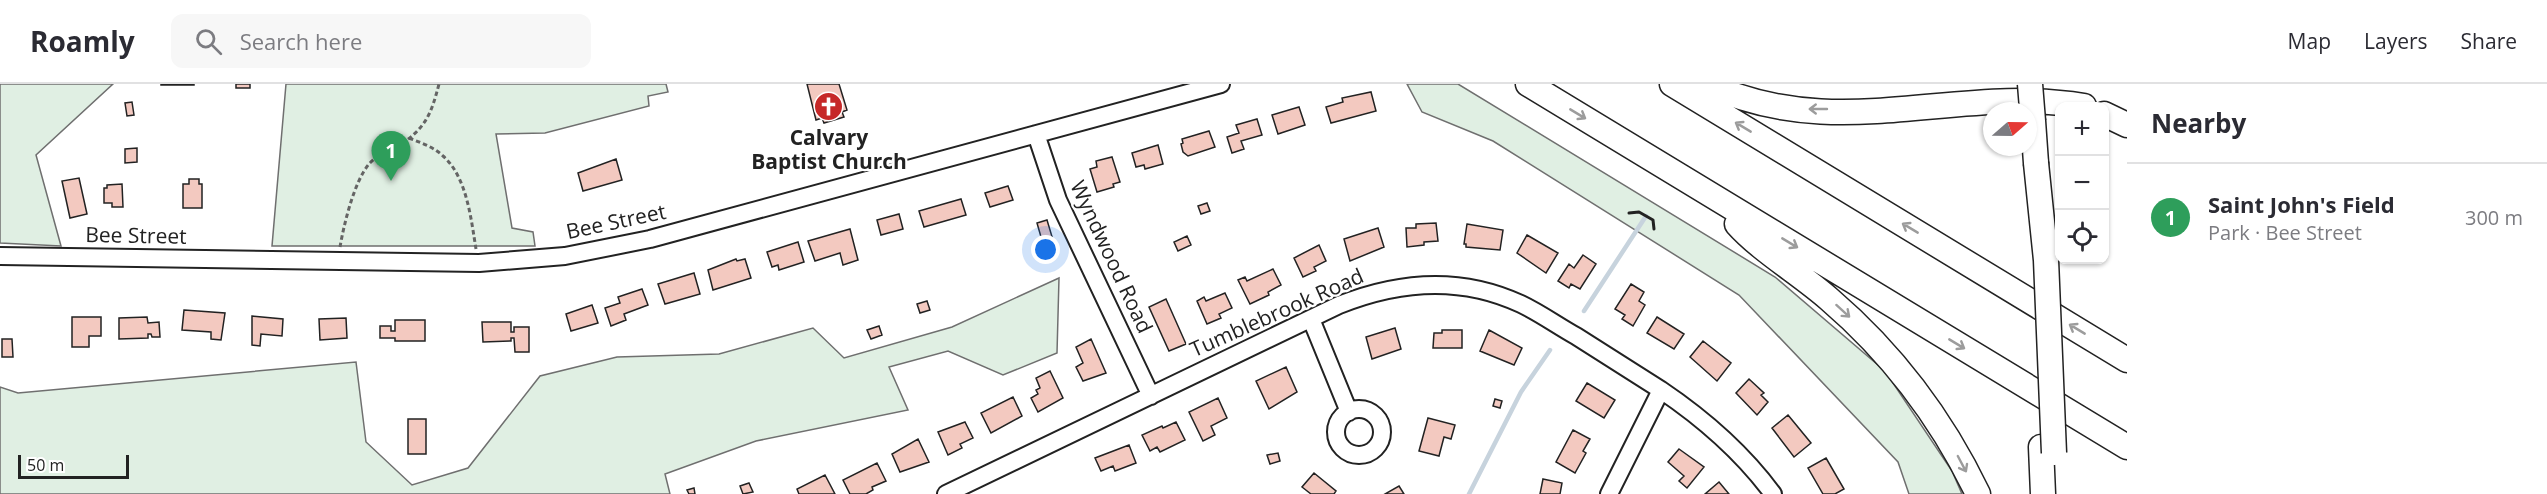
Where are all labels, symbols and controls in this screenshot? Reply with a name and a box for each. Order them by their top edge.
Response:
search box [171,14,591,68]
text: Roamly [30,22,135,60]
icon: search [192,25,225,58]
text: Search here [240,26,362,56]
text: Map [2288,27,2331,55]
text: Layers [2364,27,2428,55]
text: Share [2461,27,2517,55]
church icon: Calvary Baptist Church [813,91,845,123]
north arrow [1983,102,2037,156]
map controls [2055,102,2109,264]
button: + [2055,102,2109,156]
one-way arrow [1809,103,1829,115]
text: Nearby [2151,105,2246,141]
one-way arrow [1569,109,1586,121]
one-way arrow [1735,121,1752,133]
place label: Calvary Baptist Church [751,123,907,175]
pin: 1 [372,132,410,181]
button: − [2055,156,2109,210]
street label: Wyndwood Road [1064,176,1160,338]
text: Saint John's Field [2208,189,2395,219]
street label: Bee Street [563,197,668,245]
text: 1 [2165,204,2176,231]
text: 300 m [2465,204,2523,231]
button: locate [2055,210,2109,264]
text: Park · Bee Street [2208,219,2362,246]
street label: Bee Street [85,220,187,250]
one-way arrow [1902,222,1919,234]
your location [1031,235,1060,264]
one-way arrow [1781,238,1798,250]
street label: Tumblebrook Road [1185,261,1368,363]
one-way arrow [1835,304,1850,318]
one-way arrow [2069,323,2086,335]
one-way arrow [1948,339,1965,351]
scale bar [18,452,129,480]
text: 50 m [27,454,64,476]
one-way arrow [1957,454,1968,472]

